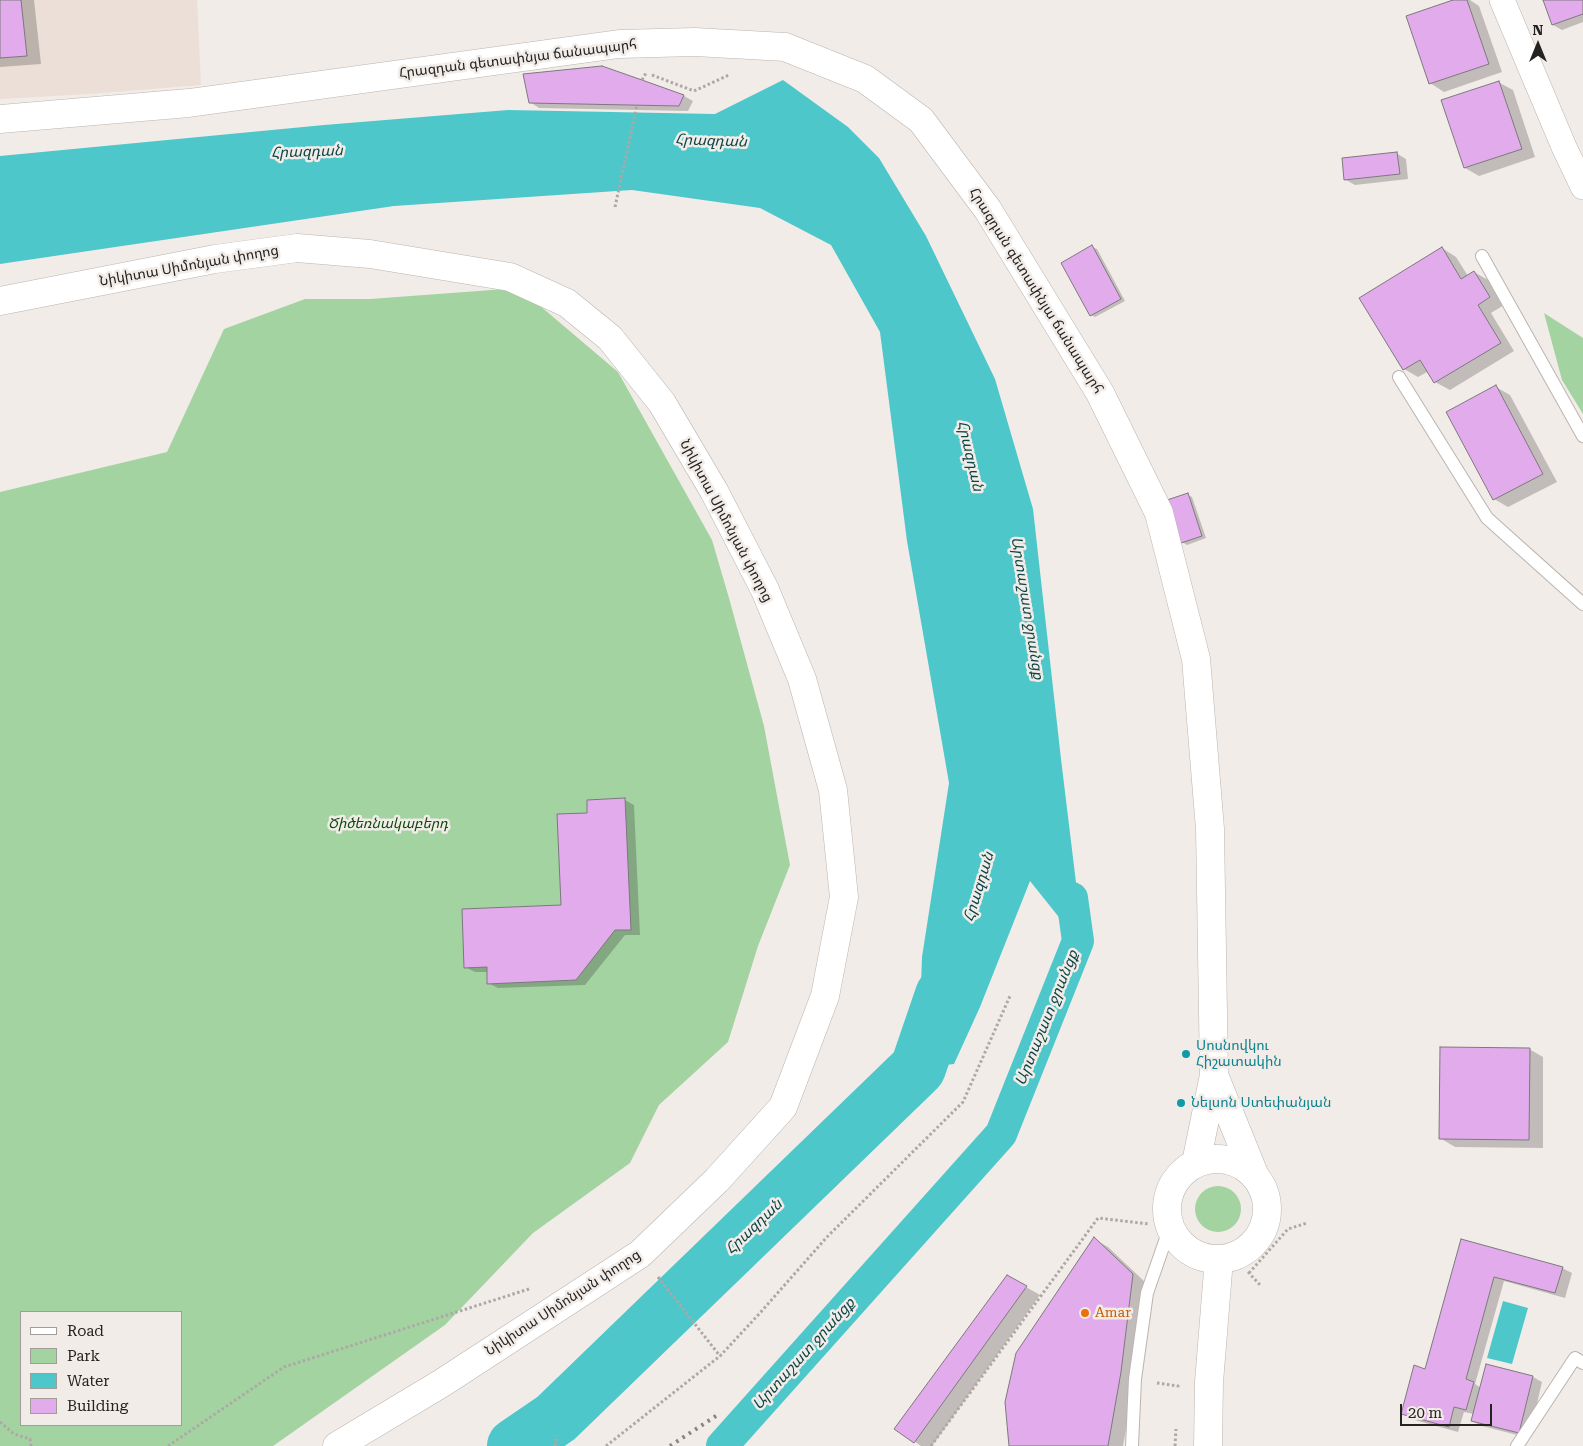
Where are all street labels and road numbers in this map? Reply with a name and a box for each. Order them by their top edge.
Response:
street label: Հրազդան գետափնյա ճանապարհ [398,36,638,82]
street label: Հրազդան գետափնյա ճանապարհ [965,185,1107,397]
street label: Նիկիտա Սիմոնյան փողոց [98,242,280,290]
street label: Նիկիտա Սիմոնյան փողոց [676,437,776,605]
street label: Նիկիտա Սիմոնյան փողոց [482,1246,644,1360]

